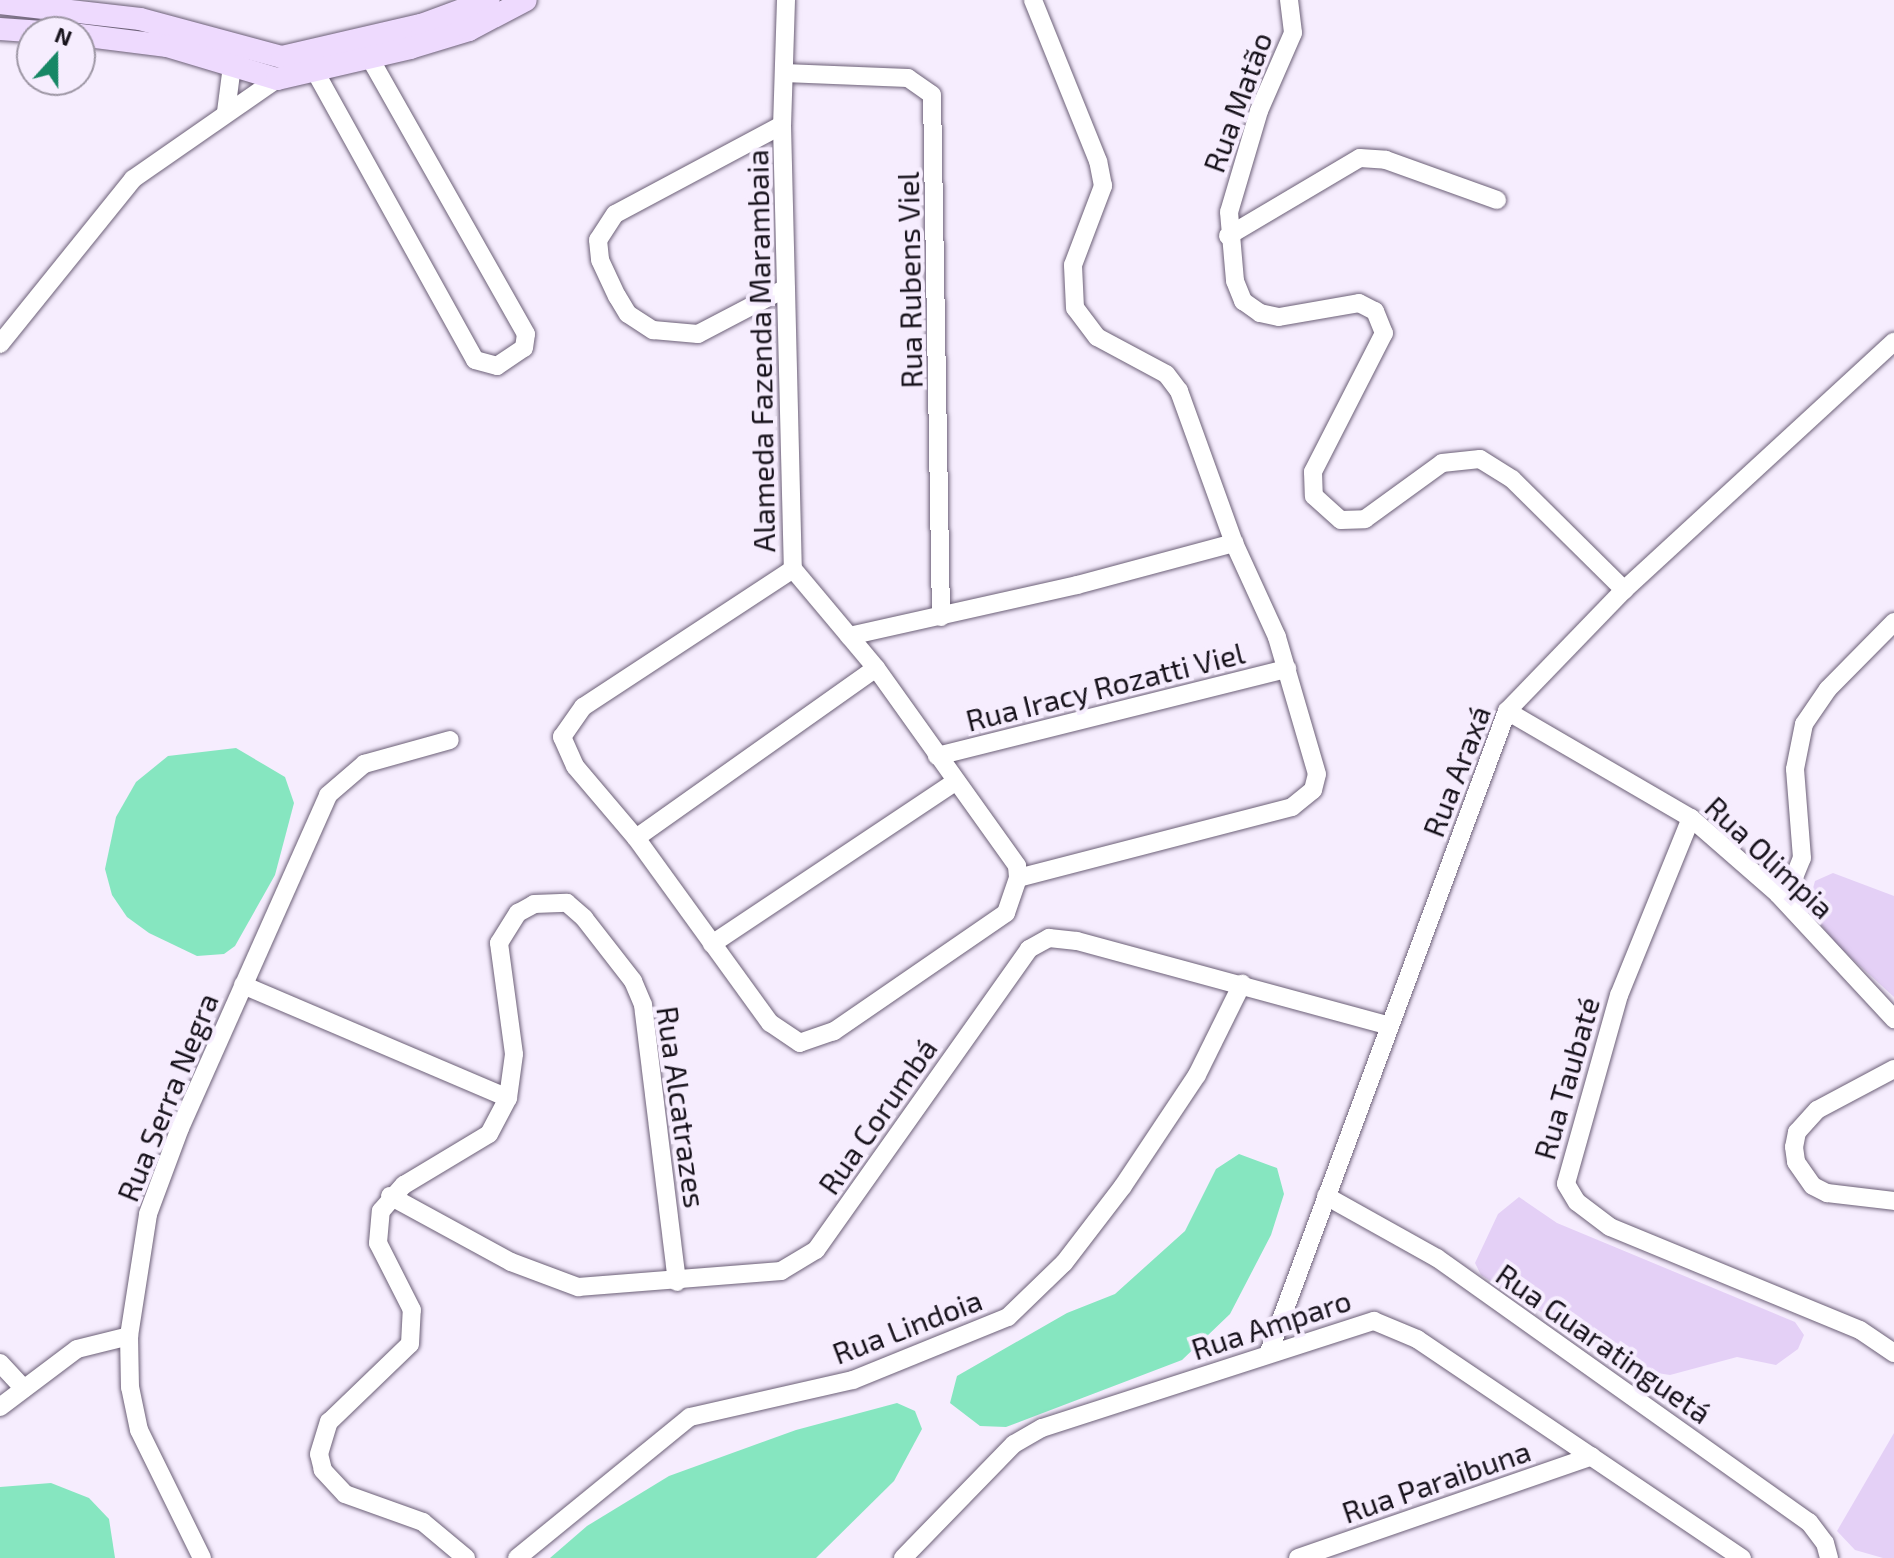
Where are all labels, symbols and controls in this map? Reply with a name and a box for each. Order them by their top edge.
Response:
north arrow [16,16,96,96]
text: N [52,20,76,50]
street label: Rua Matão [1195,27,1279,177]
street label: Alameda Fazenda Marambaia [738,149,782,553]
street label: Rua Rubens Viel [889,171,929,389]
street label: Rua Iracy Rozatti Viel [961,634,1249,738]
street label: Rua Araxá [1414,700,1498,842]
street label: Rua Olimpia [1698,788,1842,926]
street label: Rua Serra Negra [109,988,225,1206]
street label: Rua Taubaté [1526,992,1606,1164]
street label: Rua Alcatrazes [650,1003,714,1211]
street label: Rua Corumbá [810,1031,944,1201]
street label: Rua Guaratinguetá [1490,1255,1718,1431]
street label: Rua Lindoia [827,1281,987,1371]
street label: Rua Amparo [1186,1281,1356,1367]
street label: Rua Paraibuna [1337,1432,1535,1530]

